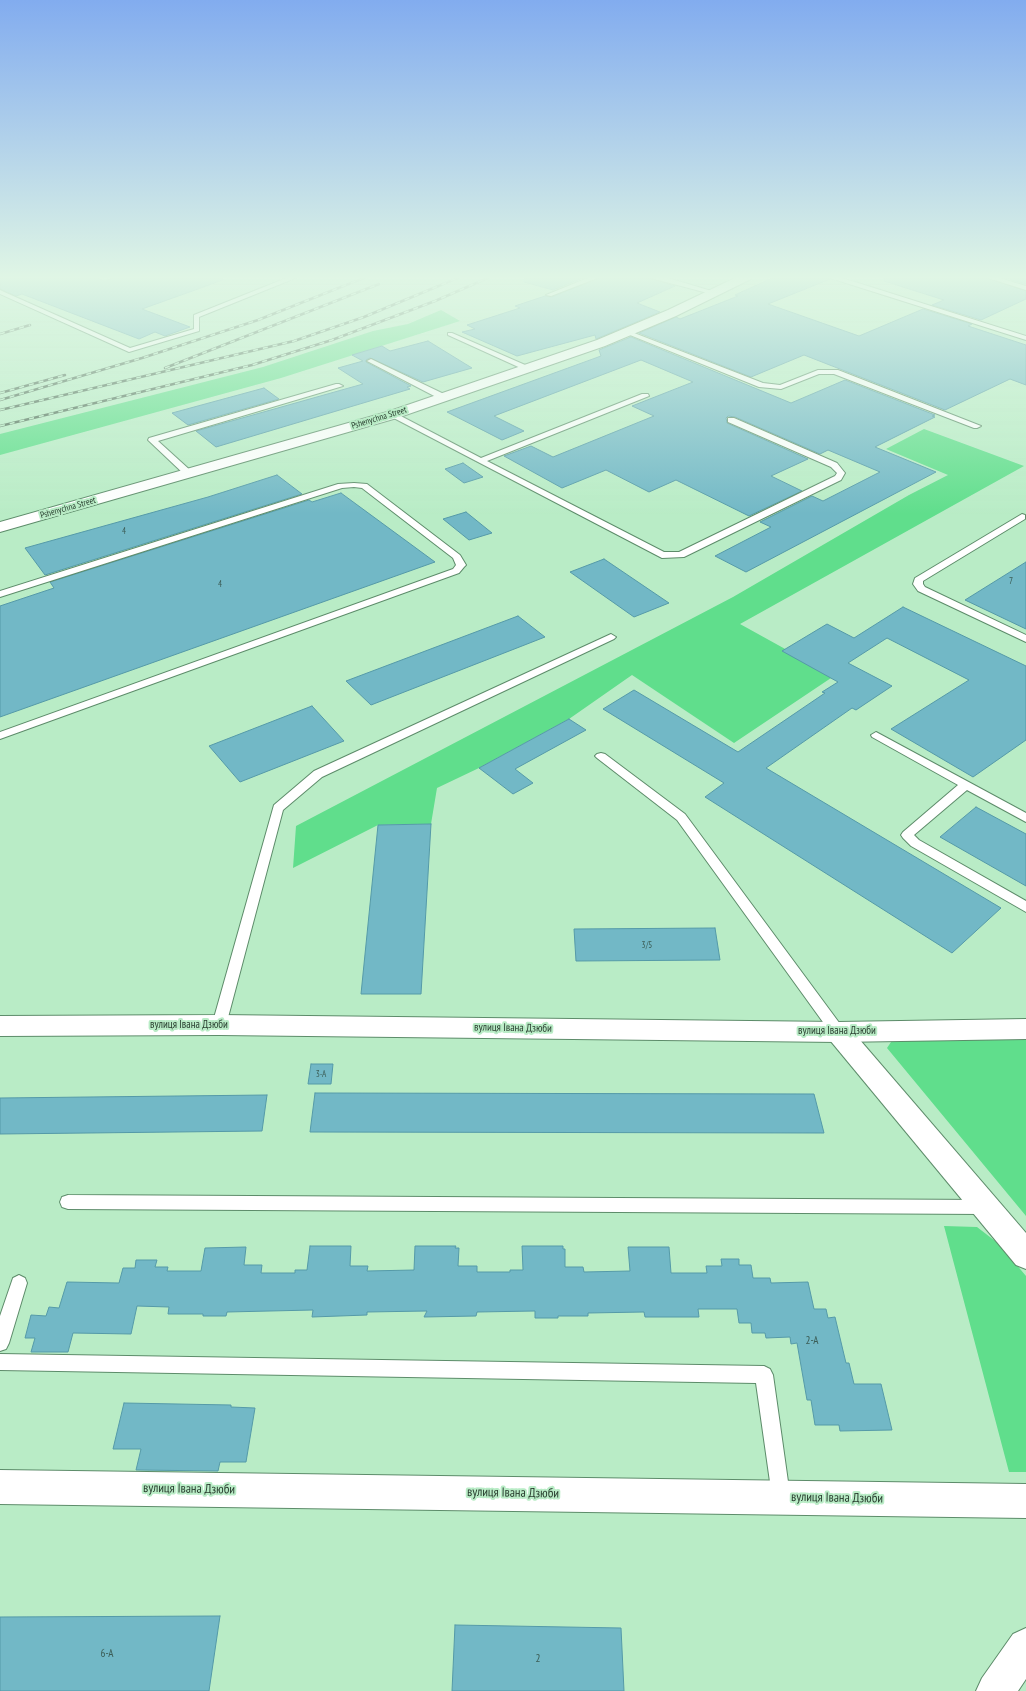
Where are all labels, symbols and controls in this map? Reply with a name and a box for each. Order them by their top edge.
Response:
street label: Pshenychna Street [350,404,408,432]
street label: Pshenychna Street [39,495,97,521]
house number: 4 [122,526,126,536]
house number: 7 [1009,576,1013,586]
house number: 4 [218,579,222,589]
house number: 3/5 [642,940,652,950]
street label: вулиця Івана Дзюби [150,1018,228,1032]
street label: вулиця Івана Дзюби [474,1021,552,1035]
street label: вулиця Івана Дзюби [798,1024,876,1038]
house number: 3-А [316,1069,326,1079]
house number: 2-А [805,1334,819,1348]
street label: вулиця Івана Дзюби [143,1480,235,1498]
street label: вулиця Івана Дзюби [467,1484,559,1502]
street label: вулиця Івана Дзюби [791,1489,883,1507]
house number: 6-А [100,1647,114,1661]
house number: 2 [536,1652,540,1666]

